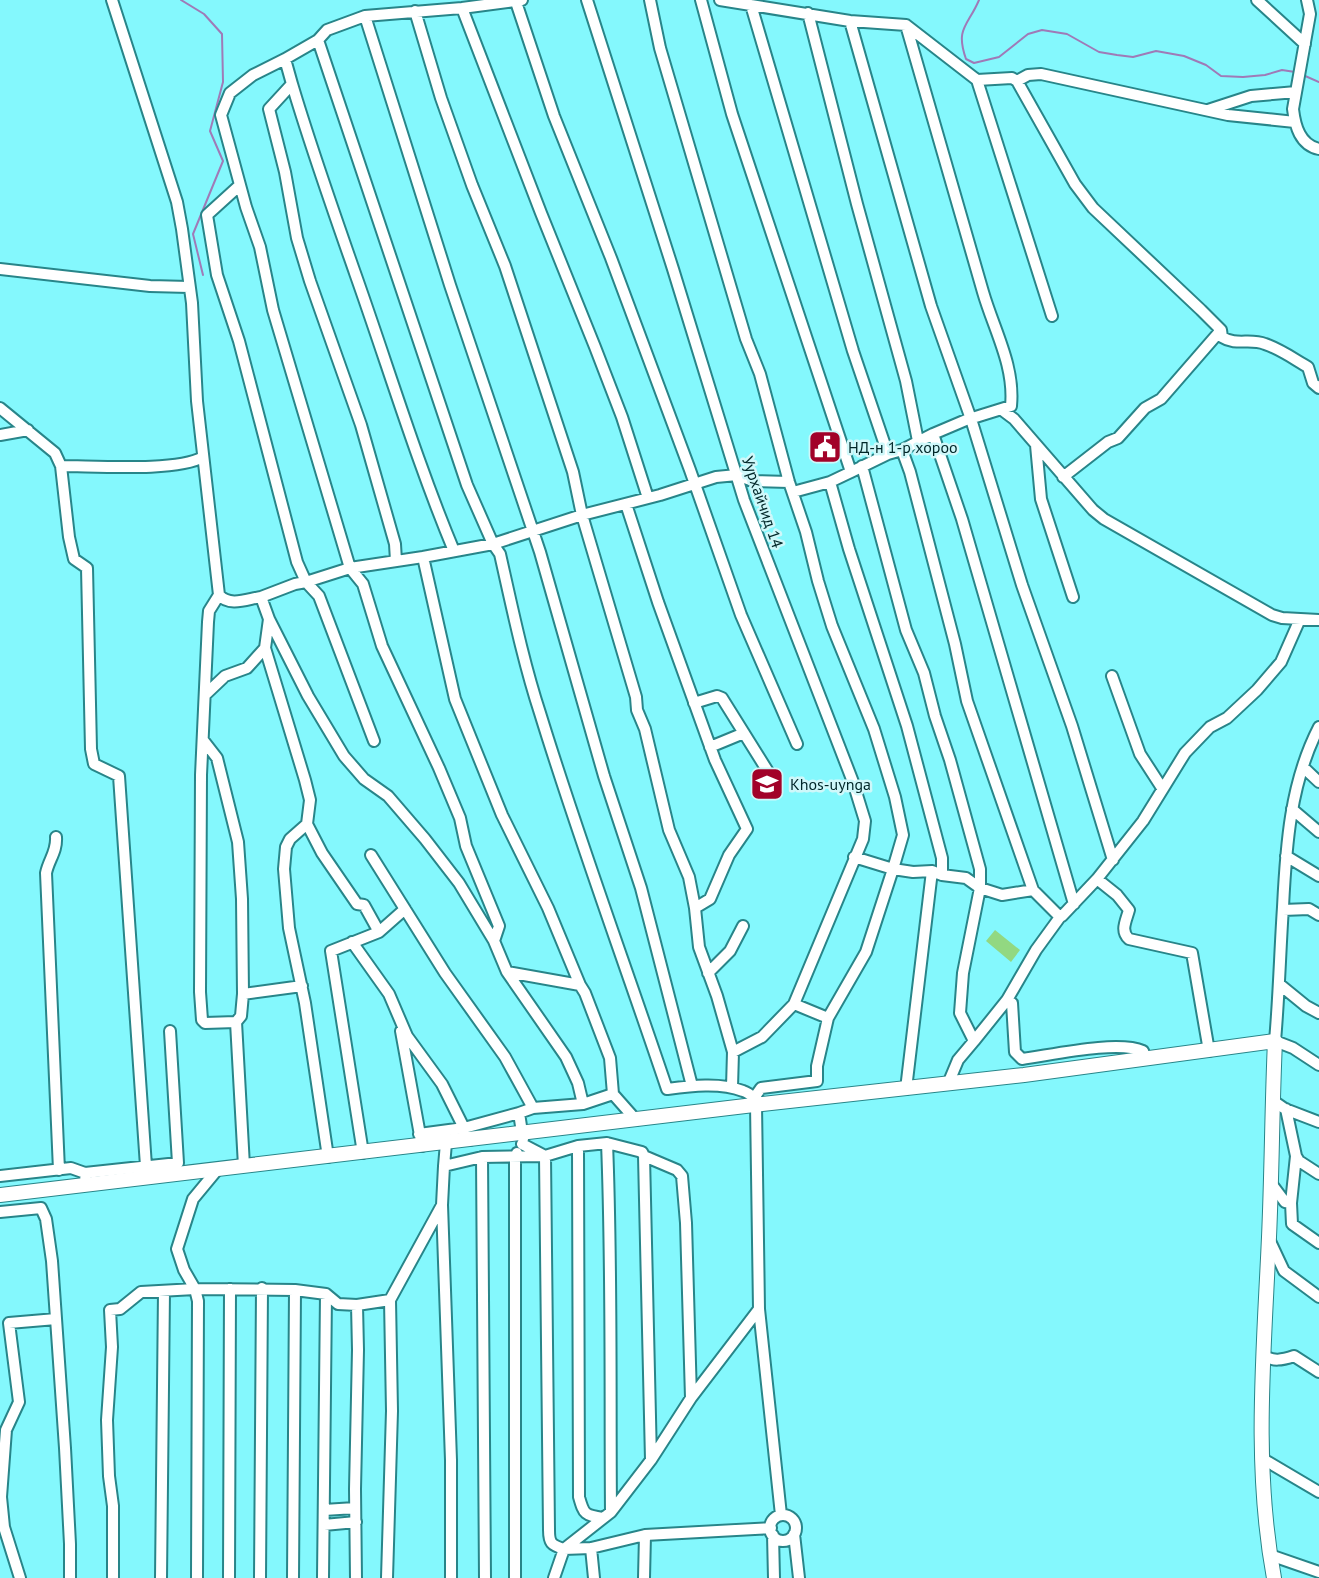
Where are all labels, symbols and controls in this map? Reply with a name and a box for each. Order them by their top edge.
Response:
public building icon: НД-н 1-р хороо [807,429,843,465]
place label: НД-н 1-р хороо [848,437,958,457]
street label: Уурхайчид 14 [738,453,788,551]
school or university icon: Khos-uynga [749,766,785,802]
place label: Khos-uynga [790,774,871,794]

